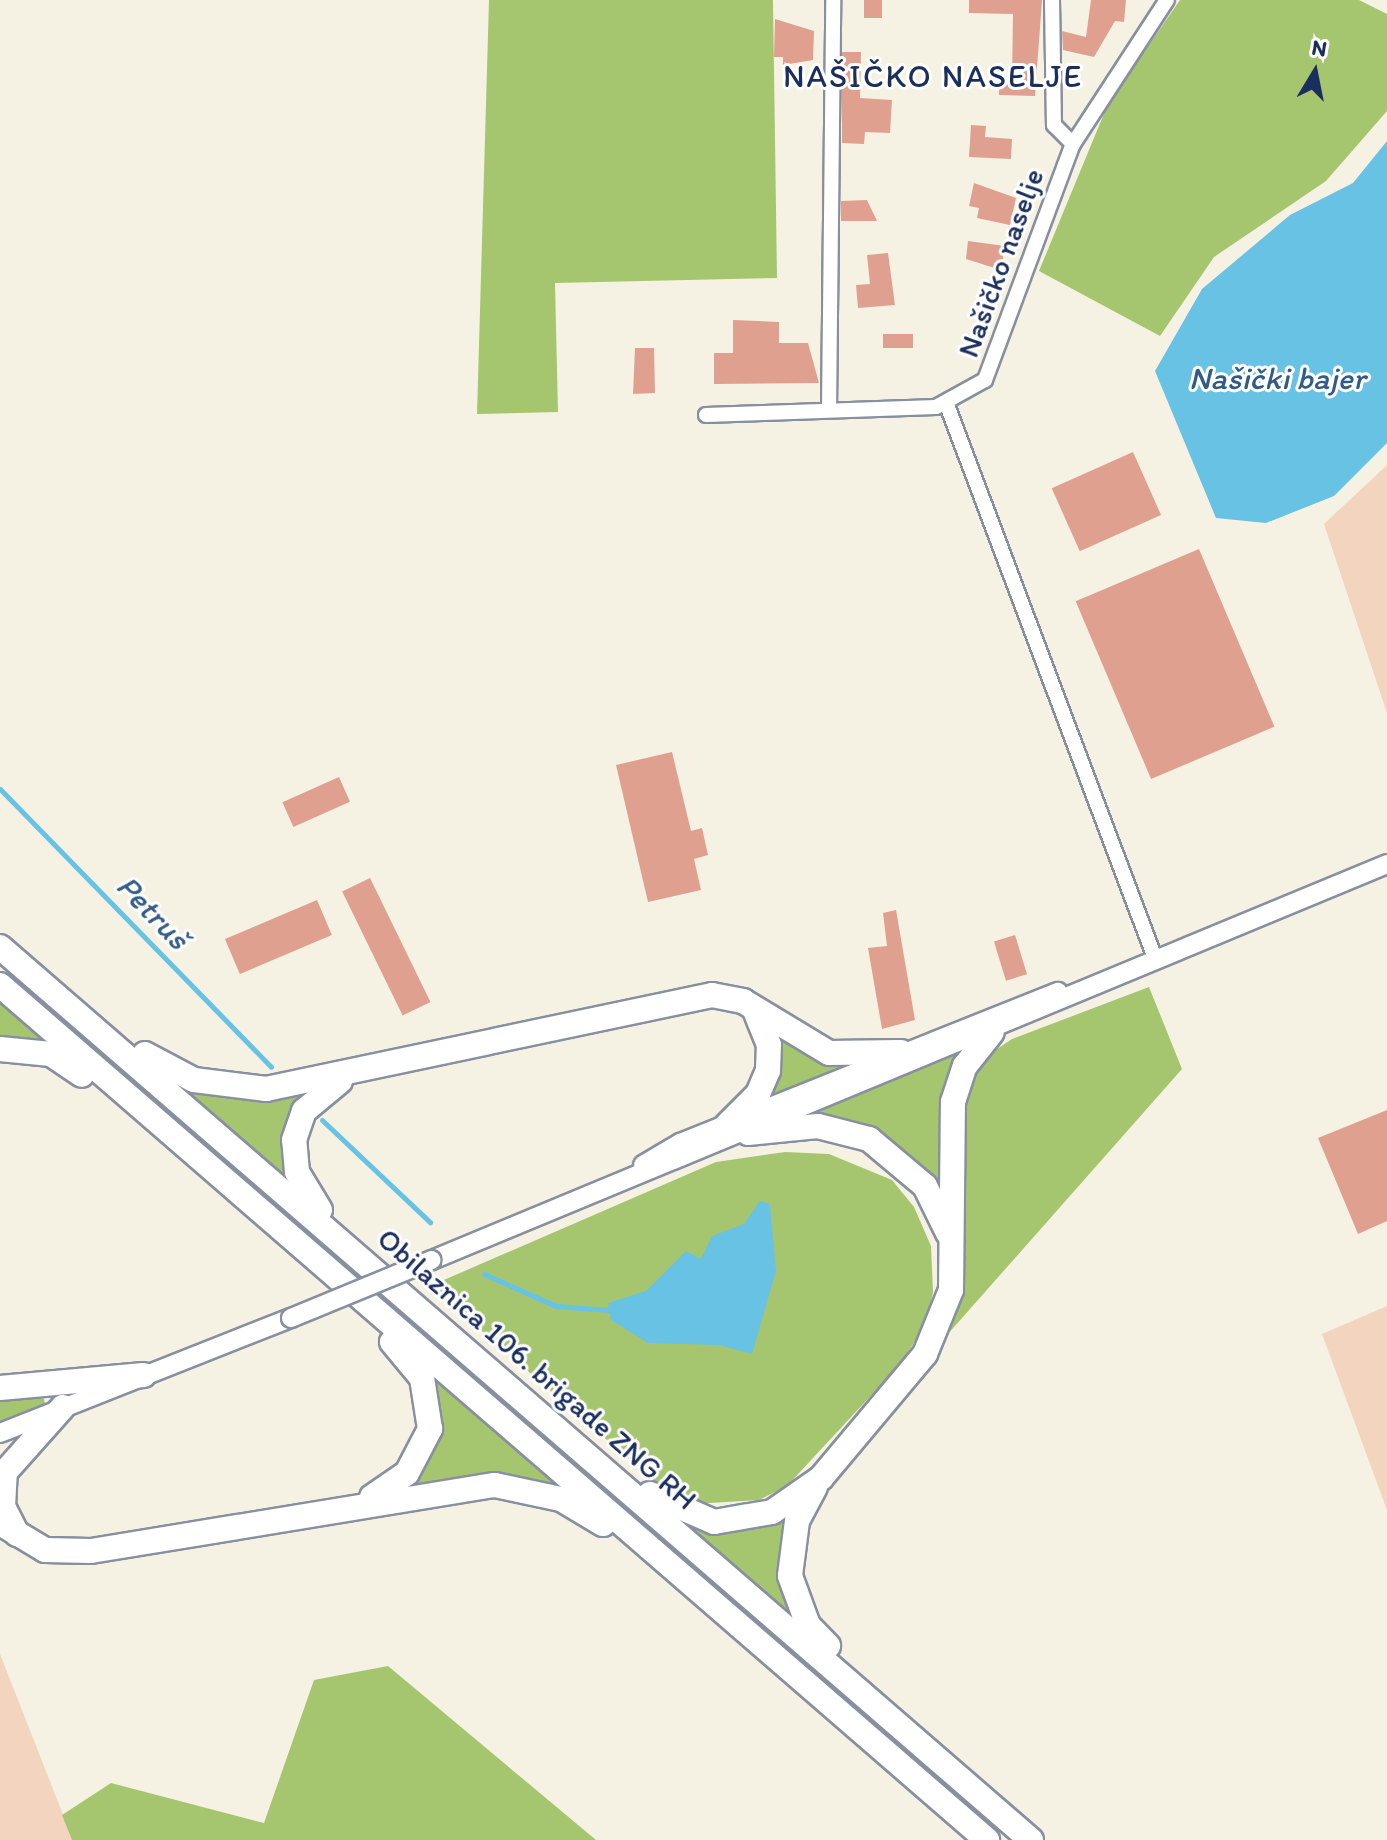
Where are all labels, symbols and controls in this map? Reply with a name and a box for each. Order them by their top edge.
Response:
north arrow [1275,32,1355,112]
text: N [1310,33,1329,62]
district label: NAŠIČKO NASELJE [785,57,1081,95]
street label: Našičko naselje [950,163,1052,363]
water label: Našički bajer [1189,359,1365,397]
water label: Petruš [108,867,198,957]
street label: Obilaznica 106. brigade ZNG RH [370,1220,704,1518]

